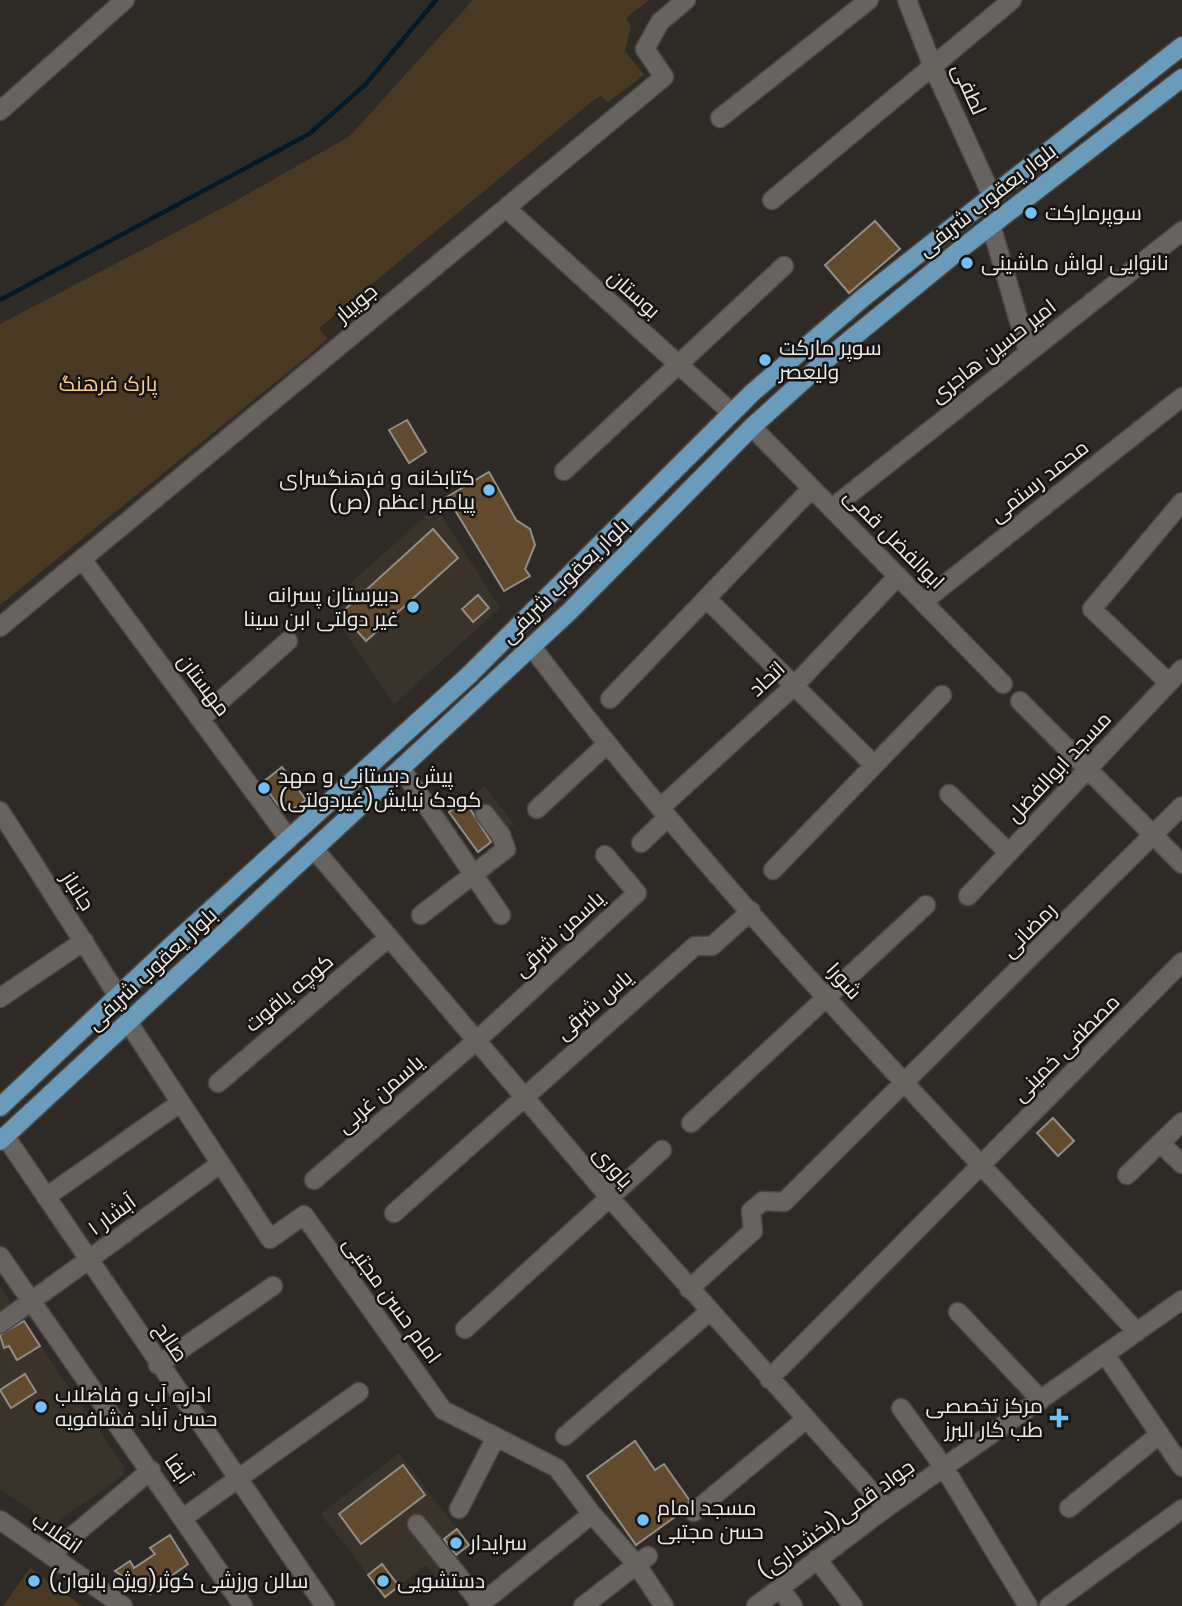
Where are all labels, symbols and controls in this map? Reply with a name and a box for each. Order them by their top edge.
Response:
street label: لطفی [945,58,994,119]
street label: بلوار یعقوب شریفی [911,136,1062,263]
place label: سوپرمارکت [1045,198,1142,227]
marker: سوپرمارکت [1023,205,1039,221]
place label: نانوایی لواش ماشینی [981,248,1169,277]
marker: نانوایی لواش ماشینی [959,255,975,271]
street label: بوستان [602,262,667,325]
street label: جویبار [327,276,383,330]
street label: امیر حسین هاجری [923,292,1062,409]
place label: سوپر مارکت ولیعصر [778,333,882,386]
marker: سوپر مارکت ولیعصر [757,352,773,368]
park label: پارک فرهنگ [59,369,158,398]
street label: محمد رستمی [983,433,1094,529]
place label: کتابخانه و فرهنگسرای پیامبر اعظم (ص) [279,463,475,516]
marker: کتابخانه و فرهنگسرای پیامبر اعظم (ص) [481,482,497,498]
street label: ابوالفضل قمی [837,482,951,596]
street label: بلوار یعقوب شریفی [494,512,635,650]
place label: دبیرستان پسرانه غیر دولتی ابن سینا [243,580,399,633]
marker: دبیرستان پسرانه غیر دولتی ابن سینا [405,599,421,615]
street label: مهستان [171,647,238,722]
street label: اتحاد [742,654,791,703]
street label: مسجد ابوالفضل [1000,705,1118,828]
place label: پیش دبستانی و مهد کودک نیایش(غیردولتی) [278,761,481,814]
marker: پیش دبستانی و مهد کودک نیایش(غیردولتی) [256,780,272,796]
street label: جانباز [54,865,102,916]
street label: یاسمن شرقی [507,884,611,983]
street label: رمضانی [995,896,1063,964]
street label: بلوار یعقوب شریفی [80,901,223,1037]
street label: کوچه یاقوت [238,947,339,1038]
street label: شورا [820,956,869,1005]
street label: یاس شرقی [549,963,639,1046]
street label: مصطفی خمینی [1005,987,1126,1108]
street label: یاسمن غربی [330,1047,430,1140]
street label: یاوری [587,1139,640,1194]
street label: آبشار ۱ [82,1187,142,1242]
street label: امام حسن مجتبی [336,1230,448,1369]
street label: صالح [148,1316,195,1367]
place label: اداره آب و فاضلاب حسن آباد فشافویه [55,1380,217,1433]
place label: مرکز تخصصی طب کار البرز [926,1391,1043,1444]
marker: اداره آب و فاضلاب حسن آباد فشافویه [33,1399,49,1415]
marker: مرکز تخصصی طب کار البرز [1049,1408,1069,1428]
street label: آبفا [158,1448,199,1490]
street label: جواد قمی(بخشداری) [751,1452,920,1585]
place label: مسجد امام حسن مجتبی [657,1493,764,1546]
street label: انقلاب [26,1505,88,1560]
marker: مسجد امام حسن مجتبی [635,1512,651,1528]
place label: سرایدار [469,1528,527,1557]
marker: سرایدار [448,1535,464,1551]
place label: سالن ورزشی کوثر(ویژه بانوان) [48,1566,308,1595]
place label: دستشویی [397,1566,485,1595]
marker: سالن ورزشی کوثر(ویژه بانوان) [26,1573,42,1589]
marker: دستشویی [375,1573,391,1589]

